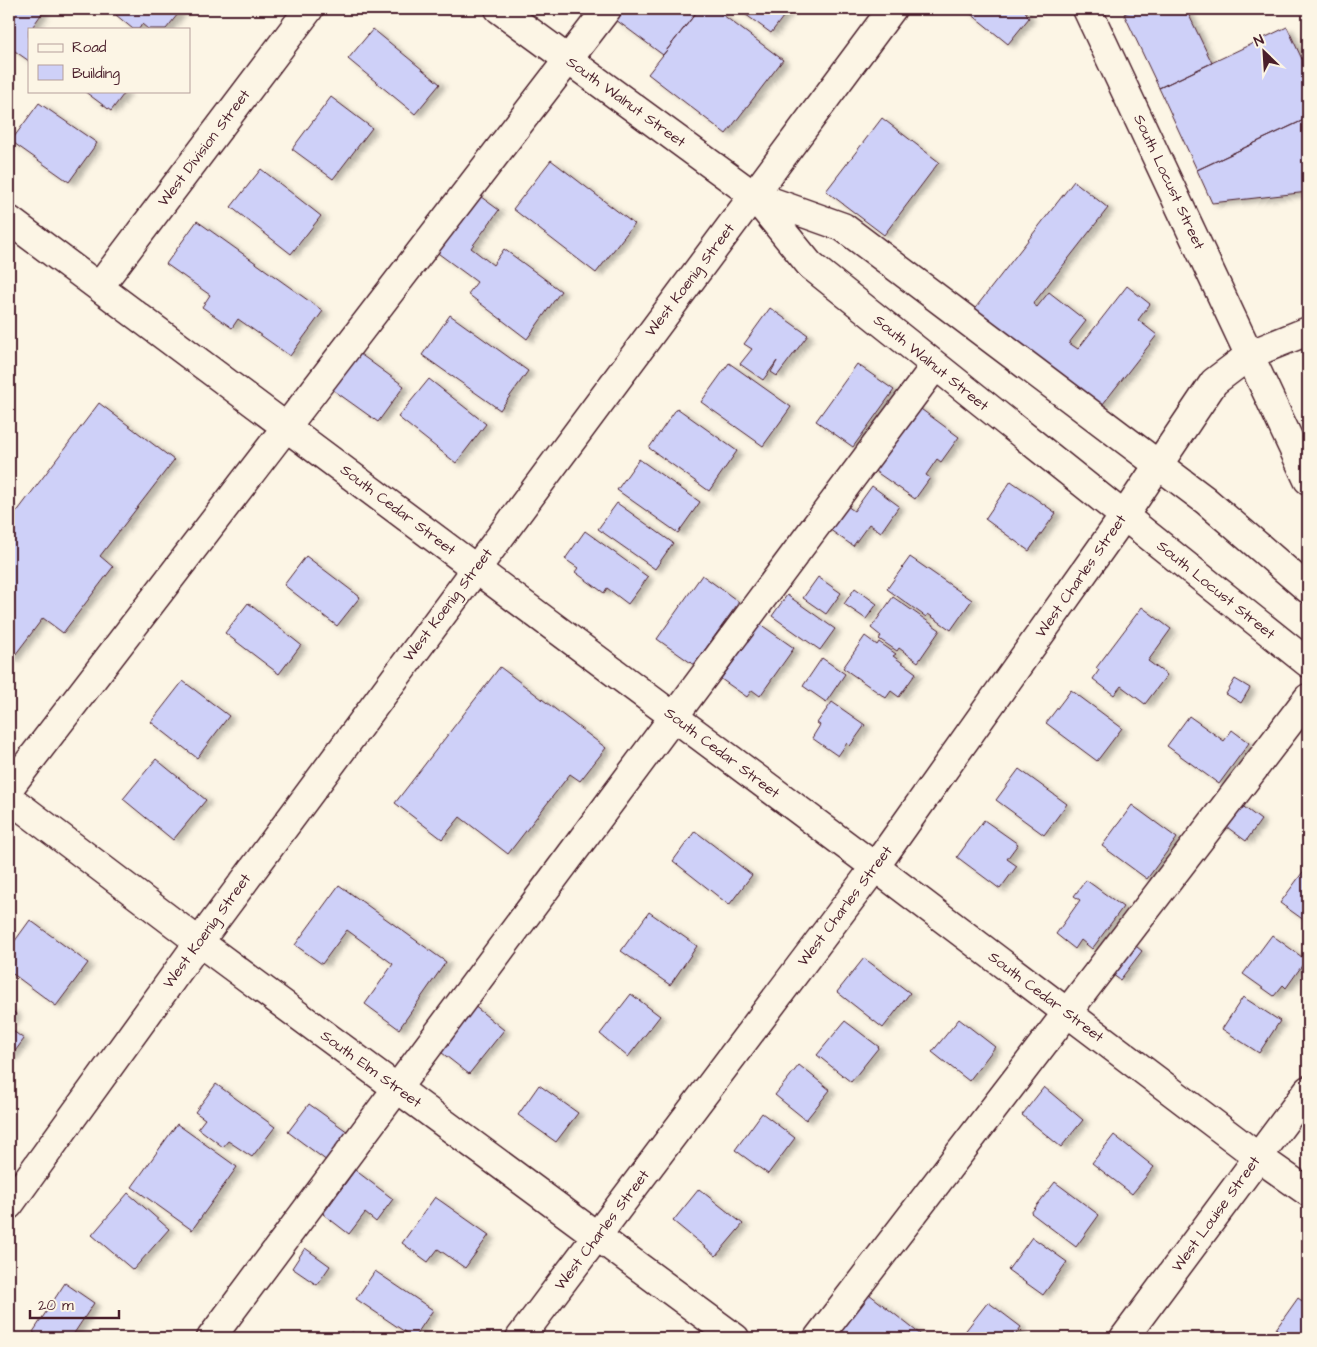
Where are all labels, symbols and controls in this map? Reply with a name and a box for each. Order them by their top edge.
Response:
legend [28,28,190,92]
north arrow [1240,28,1290,78]
text: N [1251,30,1267,52]
text: Road [72,37,107,58]
street label: South Walnut Street [562,52,690,152]
text: Building [72,63,120,85]
street label: West Division Street [153,85,255,211]
street label: South Locust Street [1128,111,1210,253]
street label: West Koenig Street [640,219,740,342]
street label: South Walnut Street [869,310,993,416]
street label: South Cedar Street [336,460,460,560]
street label: West Charles Street [1031,510,1131,642]
street label: South Locust Street [1152,536,1280,644]
street label: West Koenig Street [398,544,498,667]
street label: South Cedar Street [660,703,784,803]
street label: West Charles Street [793,841,897,971]
street label: West Koenig Street [158,869,257,993]
street label: South Cedar Street [984,947,1108,1047]
street label: South Elm Street [316,1025,426,1113]
street label: West Louise Street [1167,1152,1265,1276]
street label: West Charles Street [550,1165,654,1295]
scale bar [30,1287,119,1319]
text: 20 m [38,1295,74,1316]

